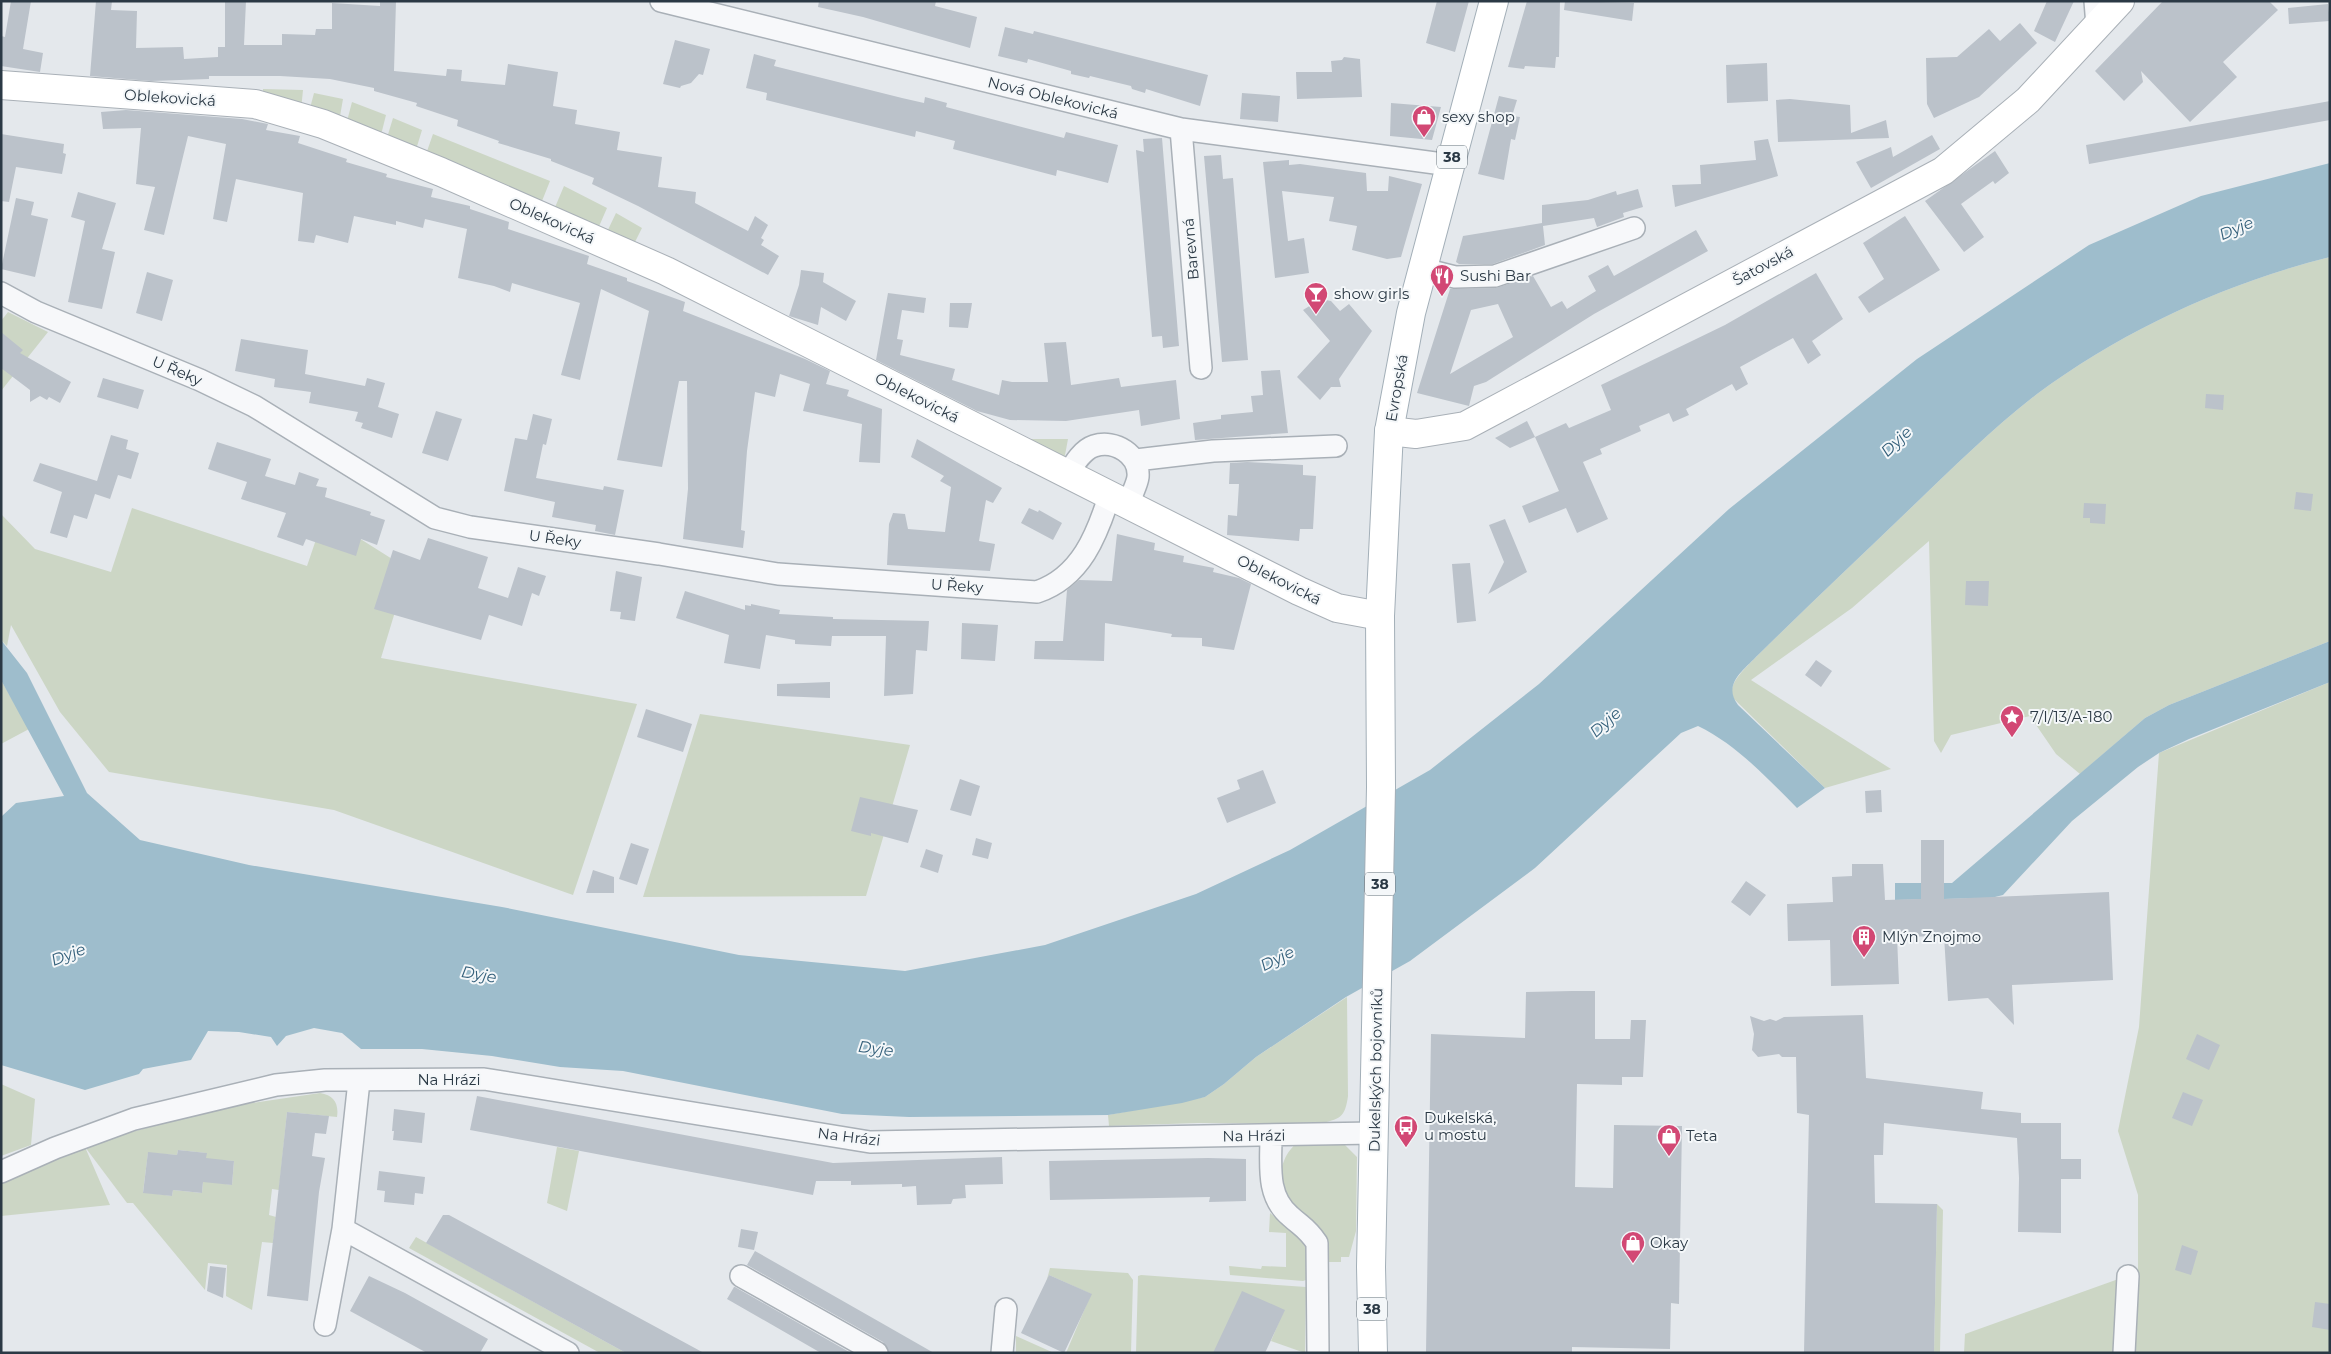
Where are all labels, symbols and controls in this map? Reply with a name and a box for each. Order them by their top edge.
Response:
street label: Nová Oblekovická [986,72,1120,123]
street label: Oblekovická [124,85,217,110]
shop icon: sexy shop [1411,104,1437,138]
place label: sexy shop [1442,107,1515,126]
road number: 38 [1437,146,1467,168]
street label: Oblekovická [506,193,598,248]
water label: Dyje [2216,213,2256,244]
street label: Barevná [1178,217,1203,281]
street label: Šatovská [1729,242,1796,289]
restaurant icon: Sushi Bar [1429,263,1455,297]
place label: Sushi Bar [1460,266,1531,285]
bar icon: show girls [1303,281,1329,315]
place label: show girls [1334,284,1409,303]
street label: U Řeky [149,352,206,390]
street label: Evropská [1381,353,1412,423]
street label: Oblekovická [872,368,962,427]
water label: Dyje [1877,422,1916,461]
street label: U Řeky [528,525,583,552]
street label: Oblekovická [1234,550,1324,609]
street label: U Řeky [930,574,985,597]
water label: Dyje [1586,703,1625,741]
place icon: 7/I/13/A-180 [1999,704,2025,738]
place label: 7/I/13/A-180 [2030,707,2113,726]
road number: 38 [1365,872,1395,896]
building icon: Mlýn Znojmo [1851,924,1877,958]
place label: Mlýn Znojmo [1882,927,1981,946]
water label: Dyje [48,939,88,970]
water label: Dyje [1257,942,1297,975]
water label: Dyje [460,962,498,987]
street label: Dukelských bojovníků [1365,988,1386,1152]
water label: Dyje [857,1037,895,1060]
street label: Na Hrázi [417,1070,481,1089]
place label: Dukelská, u mostu [1424,1108,1496,1144]
bus stop icon: Dukelská, u mostu [1393,1114,1419,1148]
street label: Na Hrázi [817,1123,882,1150]
shop icon: Teta [1656,1123,1682,1157]
street label: Na Hrázi [1222,1125,1286,1146]
place label: Teta [1686,1126,1718,1145]
shop icon: Okay [1620,1230,1646,1264]
place label: Okay [1650,1233,1689,1252]
road number: 38 [1357,1298,1387,1320]

